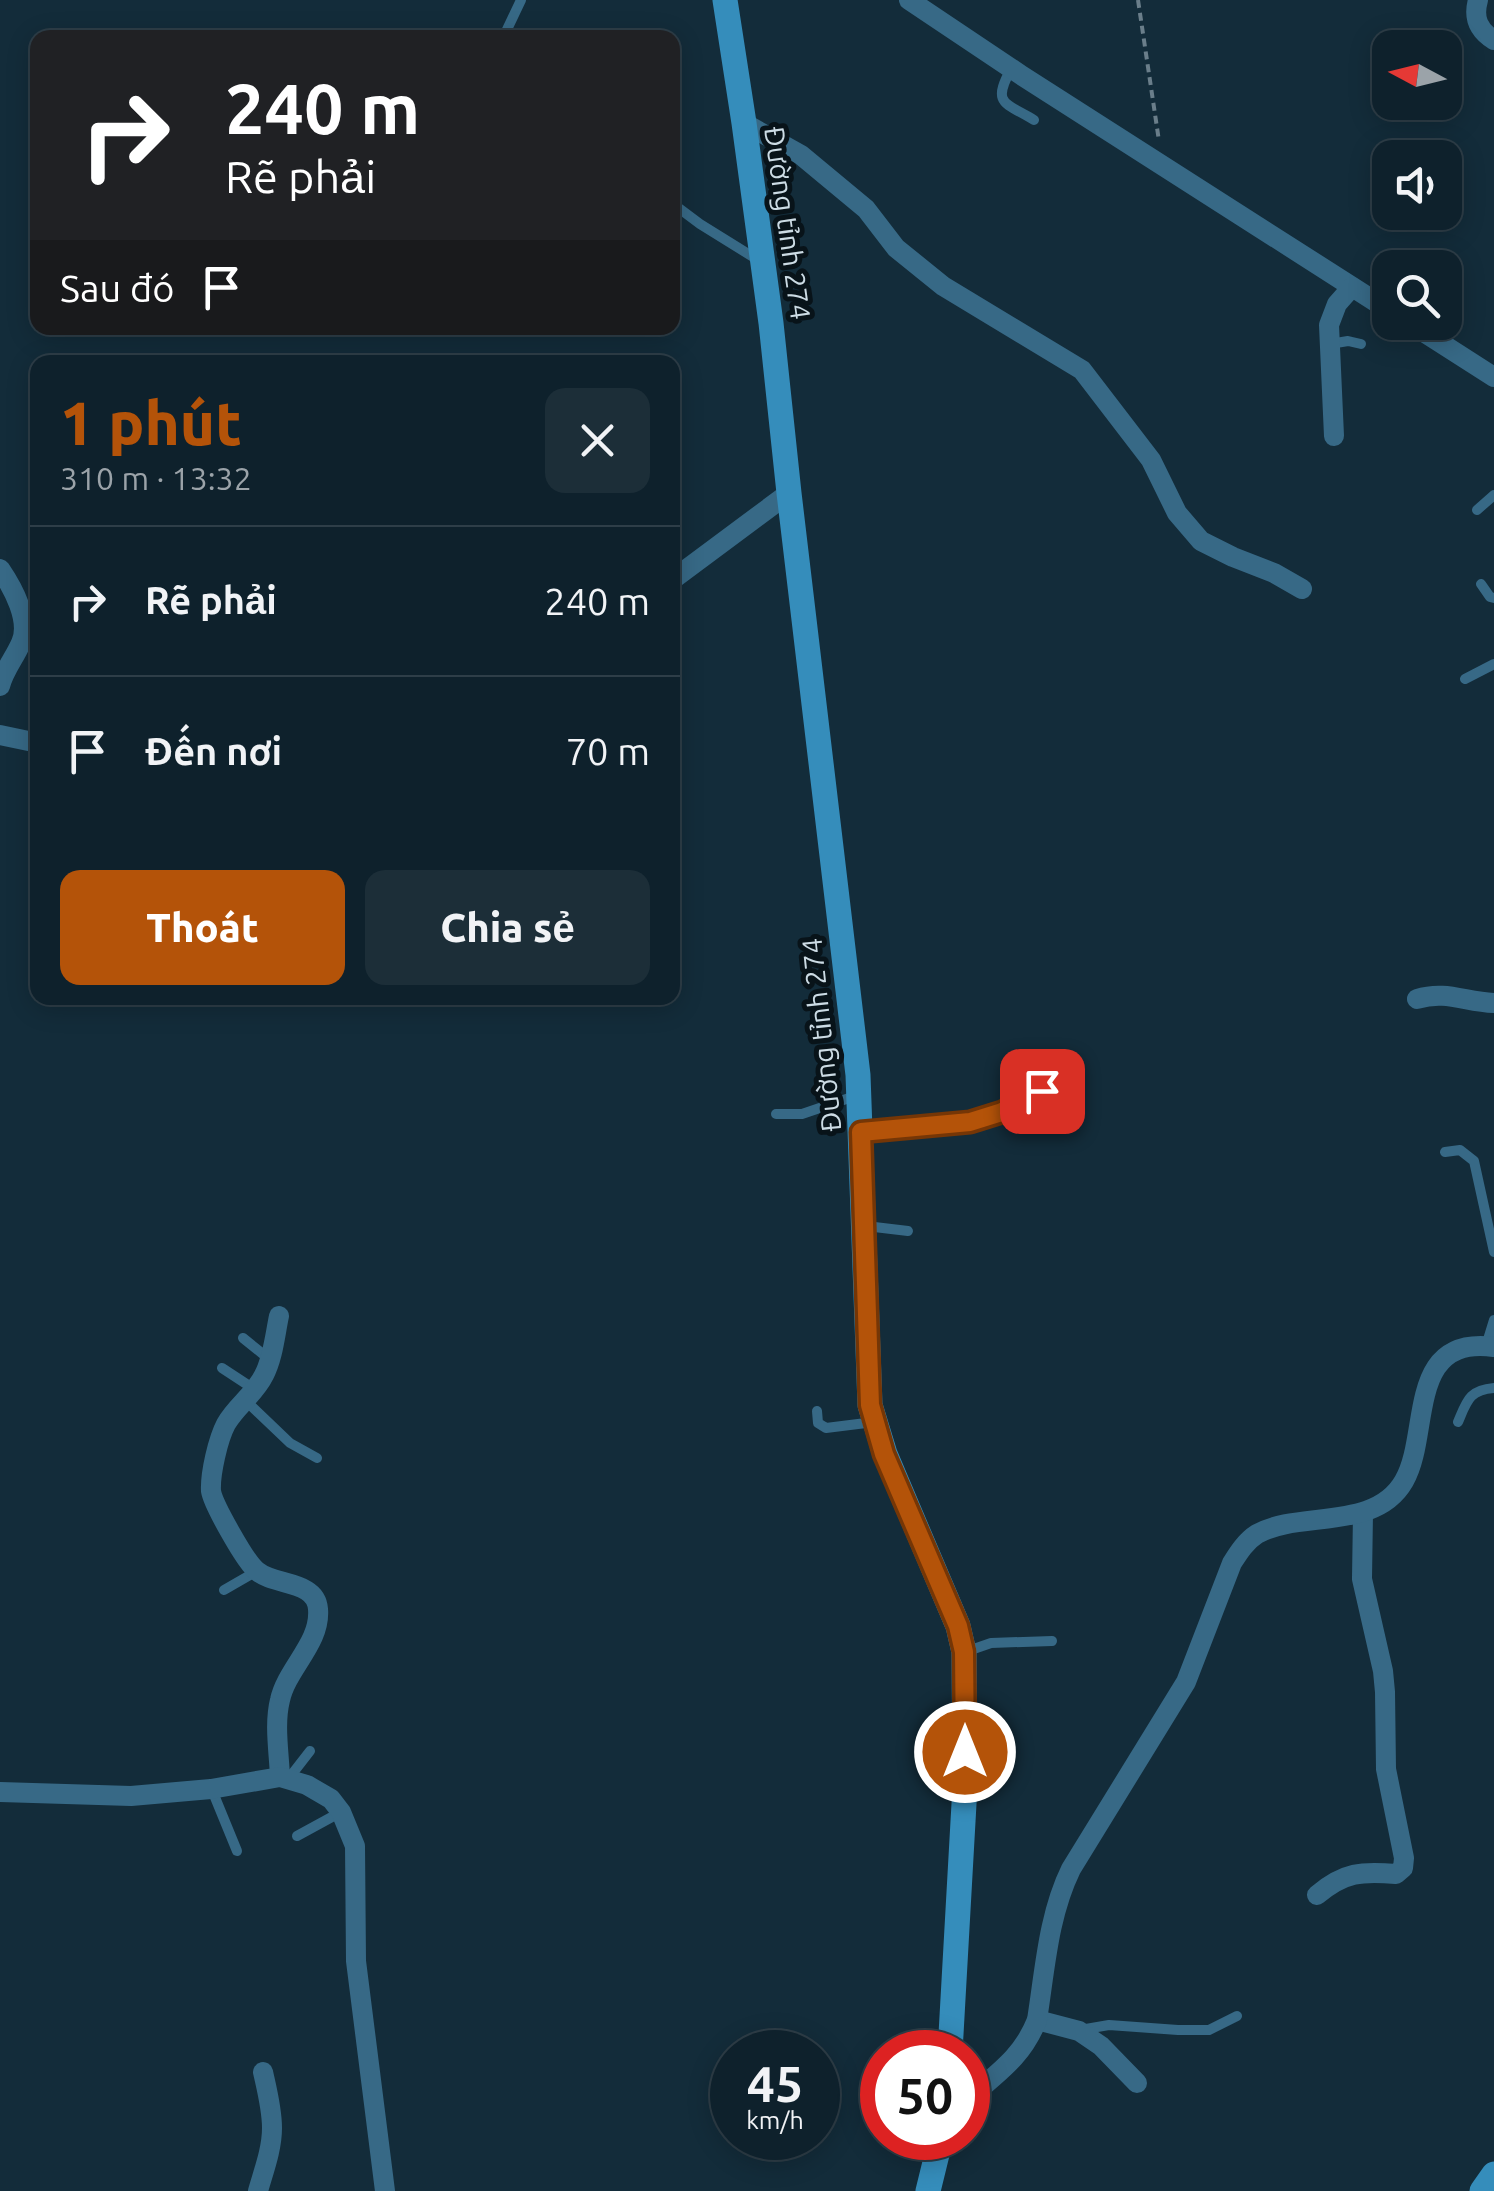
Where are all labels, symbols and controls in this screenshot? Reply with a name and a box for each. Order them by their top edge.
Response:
north arrow [1372,30,1462,120]
map controls [1372,30,1462,340]
text: 240 m [225,69,420,147]
icon: right [60,70,190,200]
street label: Đường tỉnh 274 [759,124,817,322]
button: sound [1372,140,1462,230]
text: Rẽ phải [225,151,376,202]
button: search [1372,250,1462,340]
icon: arrive [194,260,249,315]
text: Sau đó [60,267,174,309]
button: close [545,388,650,493]
text: 1 phút [60,389,242,456]
text: 310 m · 13:32 [60,460,252,496]
icon: right [60,574,115,629]
text: Rẽ phải [145,579,277,621]
text: 240 m [544,580,650,622]
icon: arrive [60,724,115,779]
text: Đến nơi [145,730,282,772]
text: 70 m [566,730,650,772]
button: Thoát [60,870,345,985]
button: Chia sẻ [365,870,650,985]
street label: Đường tỉnh 274 [795,937,847,1133]
pin [1000,1049,1085,1134]
icon: arrive [1015,1064,1070,1119]
position arrow [913,1700,1017,1804]
speed limit sign: 50 [860,2030,990,2160]
text: 45 [747,2055,803,2111]
text: km/h [746,2106,804,2134]

